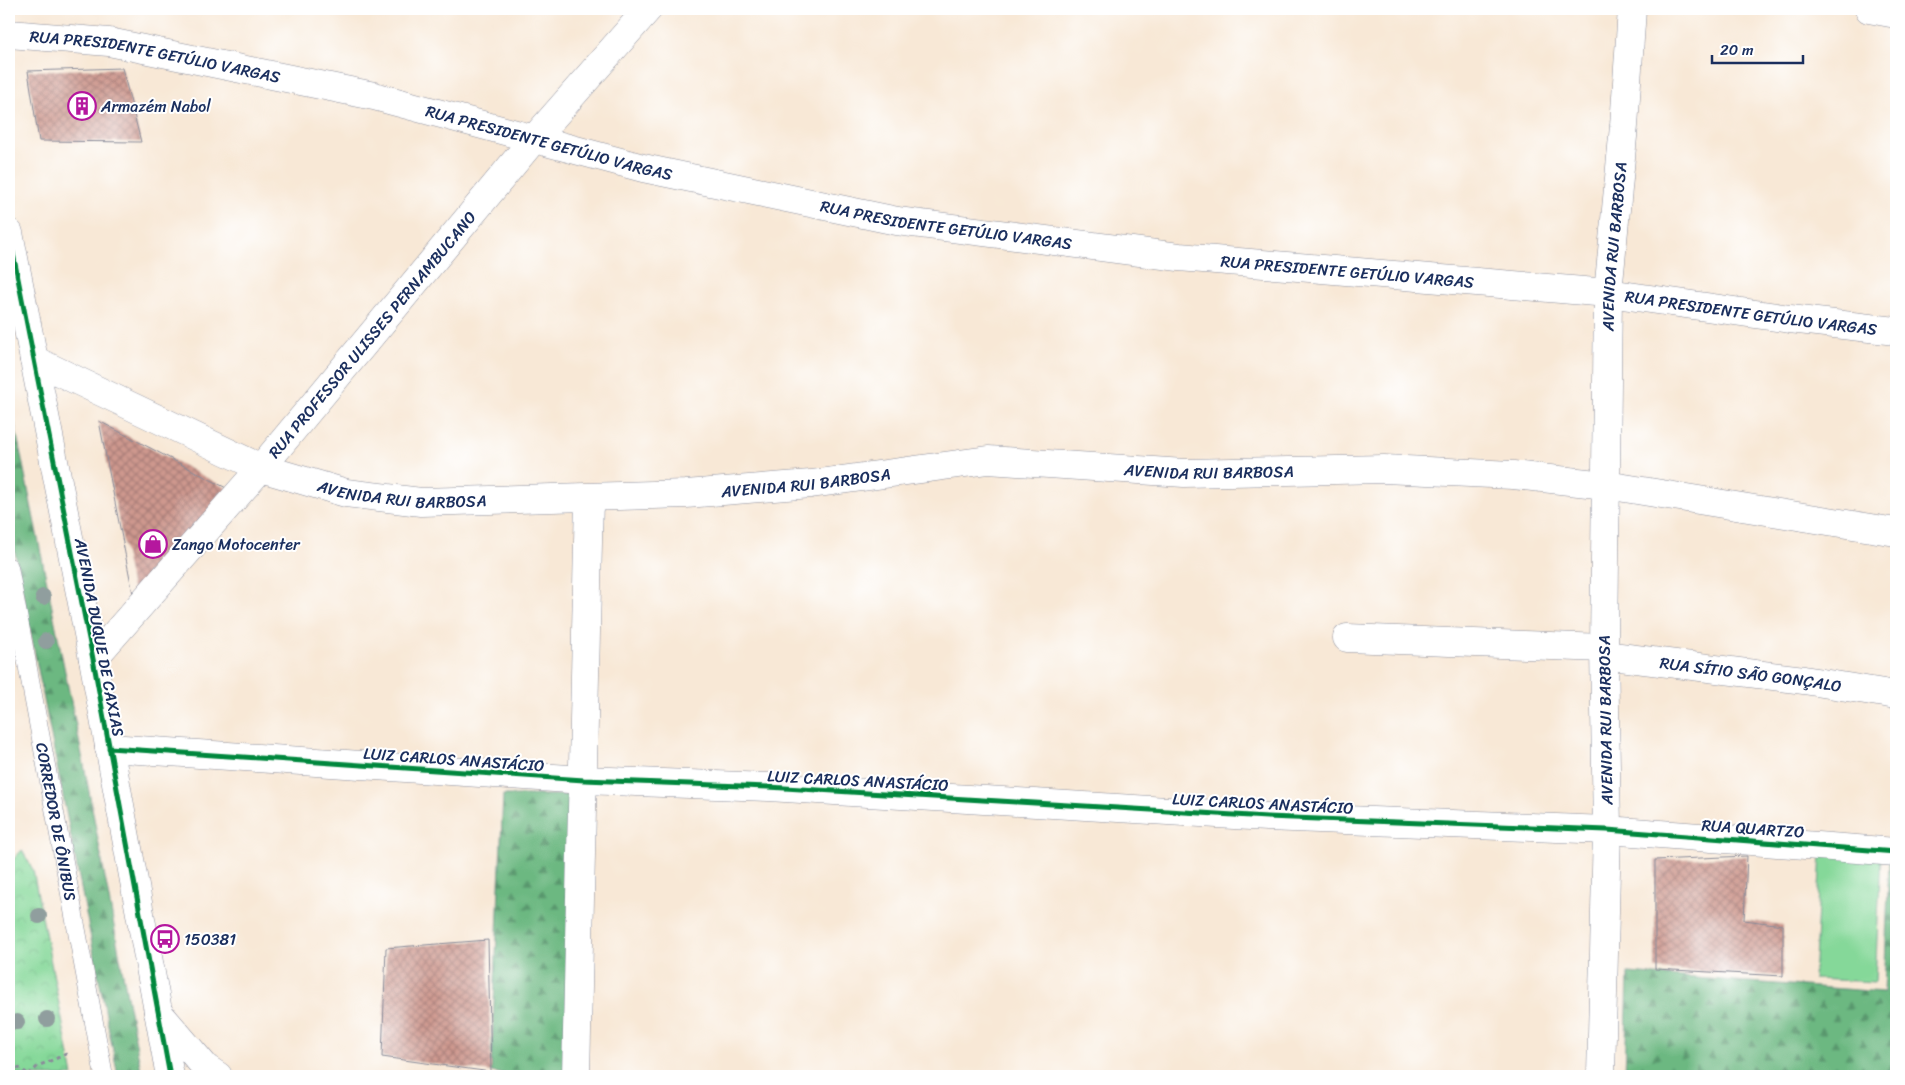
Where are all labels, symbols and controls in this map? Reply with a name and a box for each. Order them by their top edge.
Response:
street label: RUA PRESIDENTE GETÚLIO VARGAS [29,22,283,92]
scale bar [1712,32,1804,64]
text: 20 m [1720,37,1754,63]
building icon: Armazém Nabol [67,91,97,121]
place label: Armazém Nabol [100,92,211,121]
street label: RUA PRESIDENTE GETÚLIO VARGAS [422,96,675,189]
street label: AVENIDA RUI BARBOSA [1594,160,1636,332]
street label: RUA PRESIDENTE GETÚLIO VARGAS [818,191,1074,258]
street label: RUA PROFESSOR ULISSES PERNAMBUCANO [261,204,484,465]
street label: RUA PRESIDENTE GETÚLIO VARGAS [1219,247,1475,297]
street label: RUA PRESIDENTE GETÚLIO VARGAS [1623,282,1879,344]
street label: AVENIDA RUI BARBOSA [1122,455,1294,488]
street label: AVENIDA RUI BARBOSA [719,459,892,506]
street label: AVENIDA RUI BARBOSA [313,471,487,517]
shop icon: Zango Motocenter [138,529,168,559]
place label: Zango Motocenter [172,530,301,559]
street label: AVENIDA DUQUE DE CAXIAS [66,534,133,739]
street label: AVENIDA RUI BARBOSA [1590,635,1621,806]
street label: RUA SÍTIO SÃO GONÇALO [1658,648,1844,701]
street label: LUIZ CARLOS ANASTÁCIO [362,739,546,780]
street label: CORREDOR DE ÔNIBUS [27,740,85,904]
street label: LUIZ CARLOS ANASTÁCIO [767,761,949,800]
street label: LUIZ CARLOS ANASTÁCIO [1172,784,1354,823]
street label: RUA QUARTZO [1701,810,1805,847]
bus stop icon: 150381 [150,924,180,954]
place label: 150381 [184,925,236,954]

